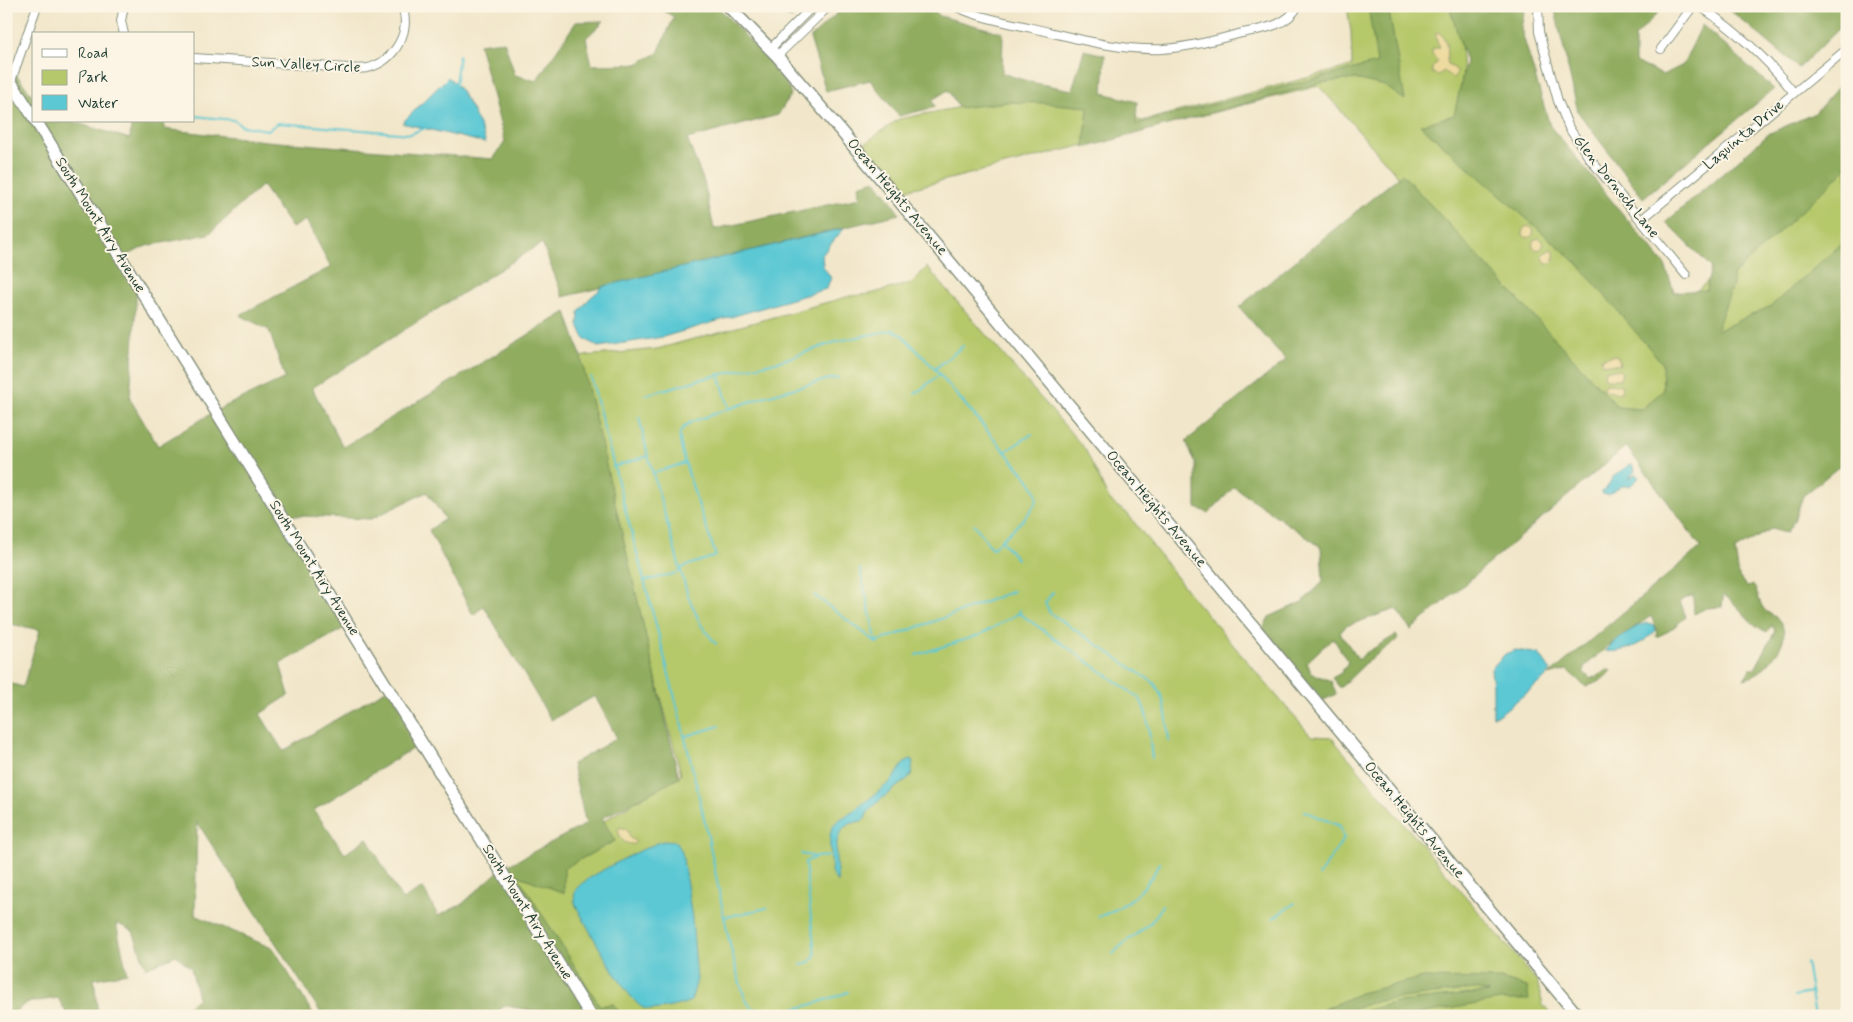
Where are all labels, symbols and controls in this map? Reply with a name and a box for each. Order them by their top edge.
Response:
legend [32,32,195,122]
text: Road [78,44,108,64]
street label: Sun Valley Circle [251,52,361,78]
text: Park [78,68,108,88]
text: Water [78,94,118,114]
street label: Laquinta Drive [1699,95,1789,175]
street label: Glen Dornoch Lane [1568,131,1664,243]
street label: Ocean Heights Avenue [842,134,952,260]
street label: South Mount Airy Avenue [50,153,150,297]
street label: Ocean Heights Avenue [1101,446,1211,572]
street label: South Mount Airy Avenue [264,496,364,640]
street label: Ocean Heights Avenue [1359,757,1469,883]
street label: South Mount Airy Avenue [477,840,577,984]

